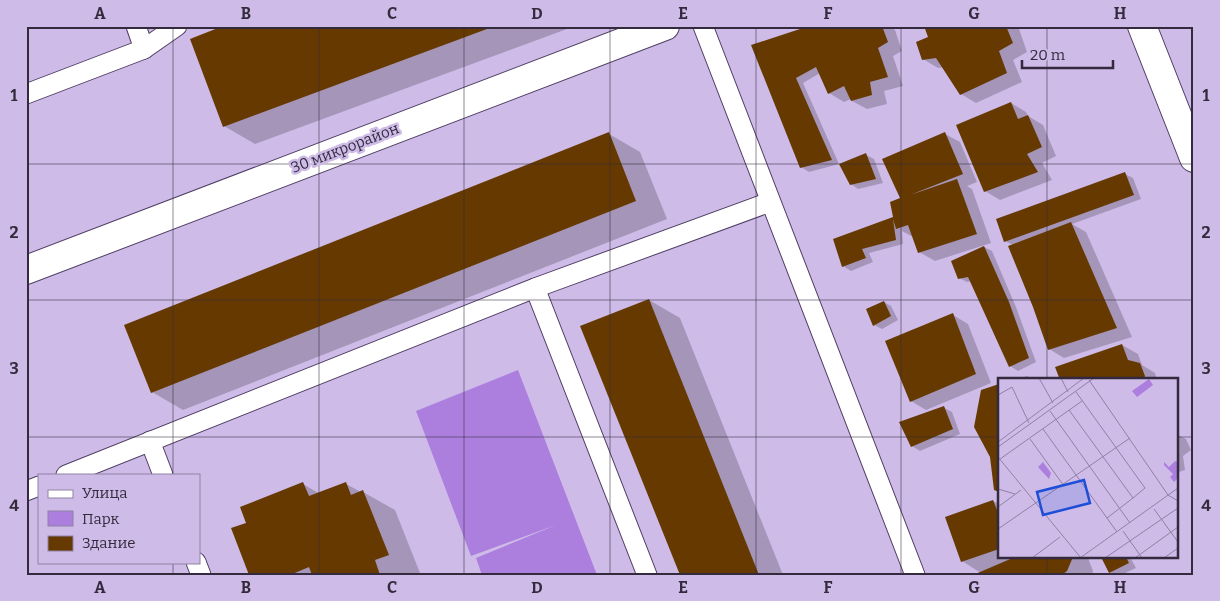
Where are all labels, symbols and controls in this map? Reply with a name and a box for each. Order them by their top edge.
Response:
text: A [94,4,106,23]
text: B [241,4,251,23]
text: C [387,4,397,23]
text: D [531,4,543,23]
text: E [678,4,688,23]
text: F [824,4,833,23]
text: G [968,4,980,23]
text: H [1114,4,1127,23]
scale bar [1022,38,1114,70]
text: 20 m [1030,46,1066,64]
text: 1 [11,86,18,105]
text: 1 [1203,86,1210,105]
street label: 30 микрорайон [289,119,402,177]
text: 2 [9,223,19,242]
text: 2 [1201,223,1211,242]
text: 3 [9,359,19,378]
text: 3 [1201,359,1211,378]
inset map [998,378,1178,558]
legend [38,474,200,564]
text: Улица [82,484,128,502]
text: 4 [9,496,19,515]
text: 4 [1201,496,1211,515]
text: Парк [82,510,120,528]
text: Здание [82,534,136,552]
text: A [94,578,106,597]
text: B [241,578,251,597]
text: C [387,578,397,597]
text: D [531,578,543,597]
text: E [678,578,688,597]
text: F [824,578,833,597]
text: G [968,578,980,597]
text: H [1114,578,1127,597]

